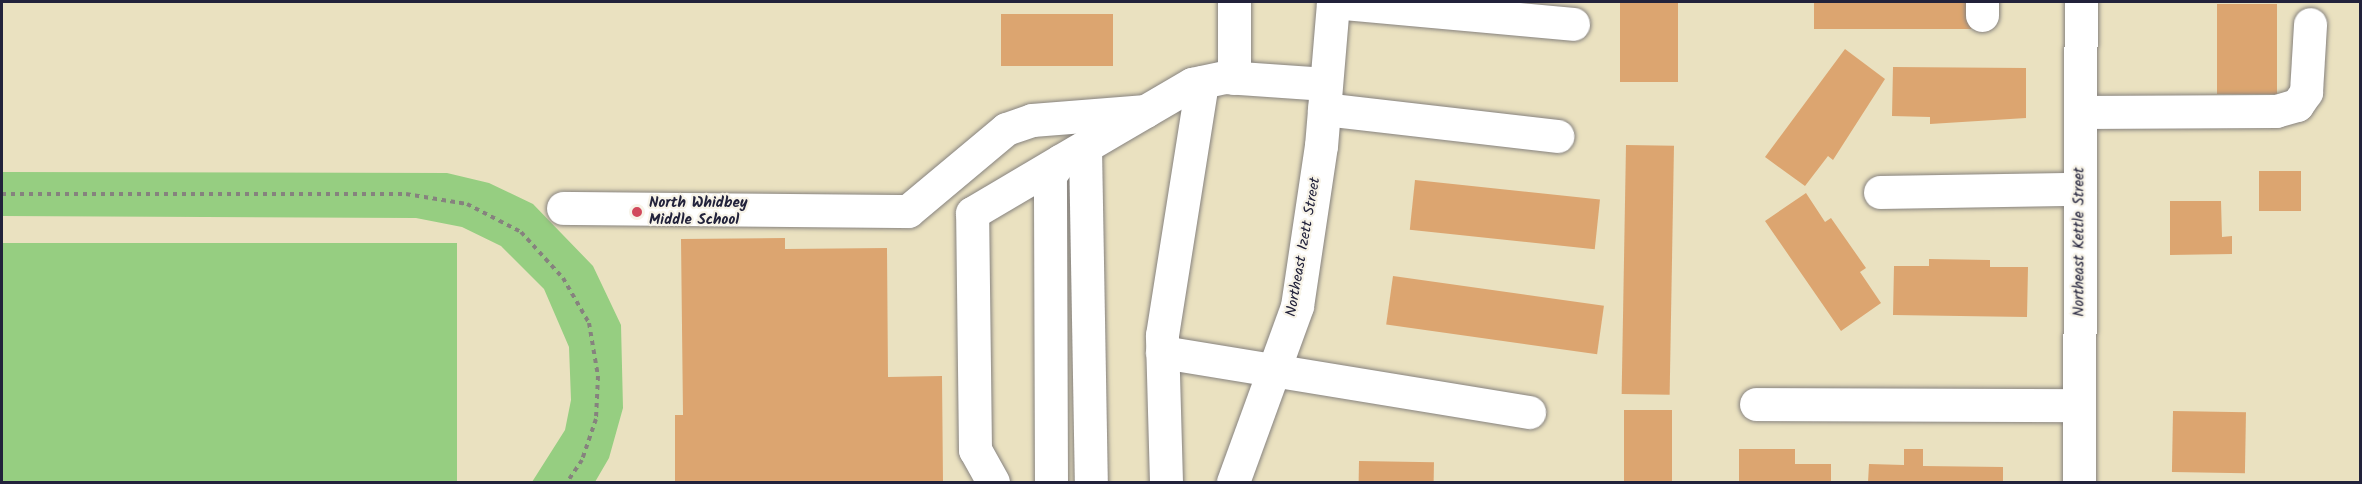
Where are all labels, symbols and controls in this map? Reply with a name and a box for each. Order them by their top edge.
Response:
street label: Northeast Kettle Street [2071,167,2089,317]
street label: Northeast Izett Street [1283,176,1325,318]
place label: North Whidbey Middle School [649,194,748,229]
marker: North Whidbey Middle School [630,205,644,219]

